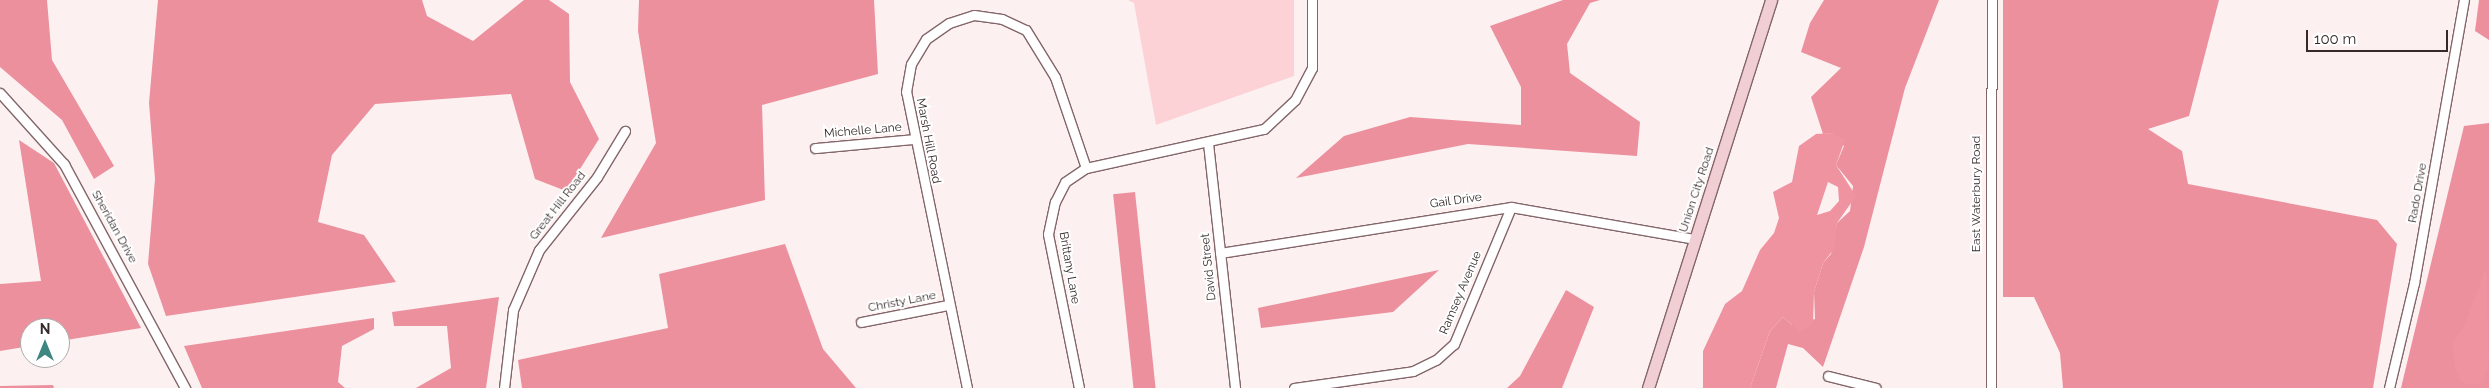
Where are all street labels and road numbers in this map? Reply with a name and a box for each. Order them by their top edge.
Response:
street label: Marsh Hill Road [913,97,943,185]
street label: Michelle Lane [824,120,902,142]
street label: East Waterbury Road [1970,135,1984,253]
street label: Union City Road [1676,145,1718,235]
street label: Rado Drive [2406,162,2430,224]
street label: Great Hill Road [527,169,589,243]
street label: Sheridan Drive [88,188,140,266]
street label: Gail Drive [1429,190,1483,212]
street label: Brittany Lane [1056,231,1082,305]
street label: David Street [1198,233,1220,301]
street label: Ramsey Avenue [1437,249,1485,337]
street label: Christy Lane [867,288,937,316]

